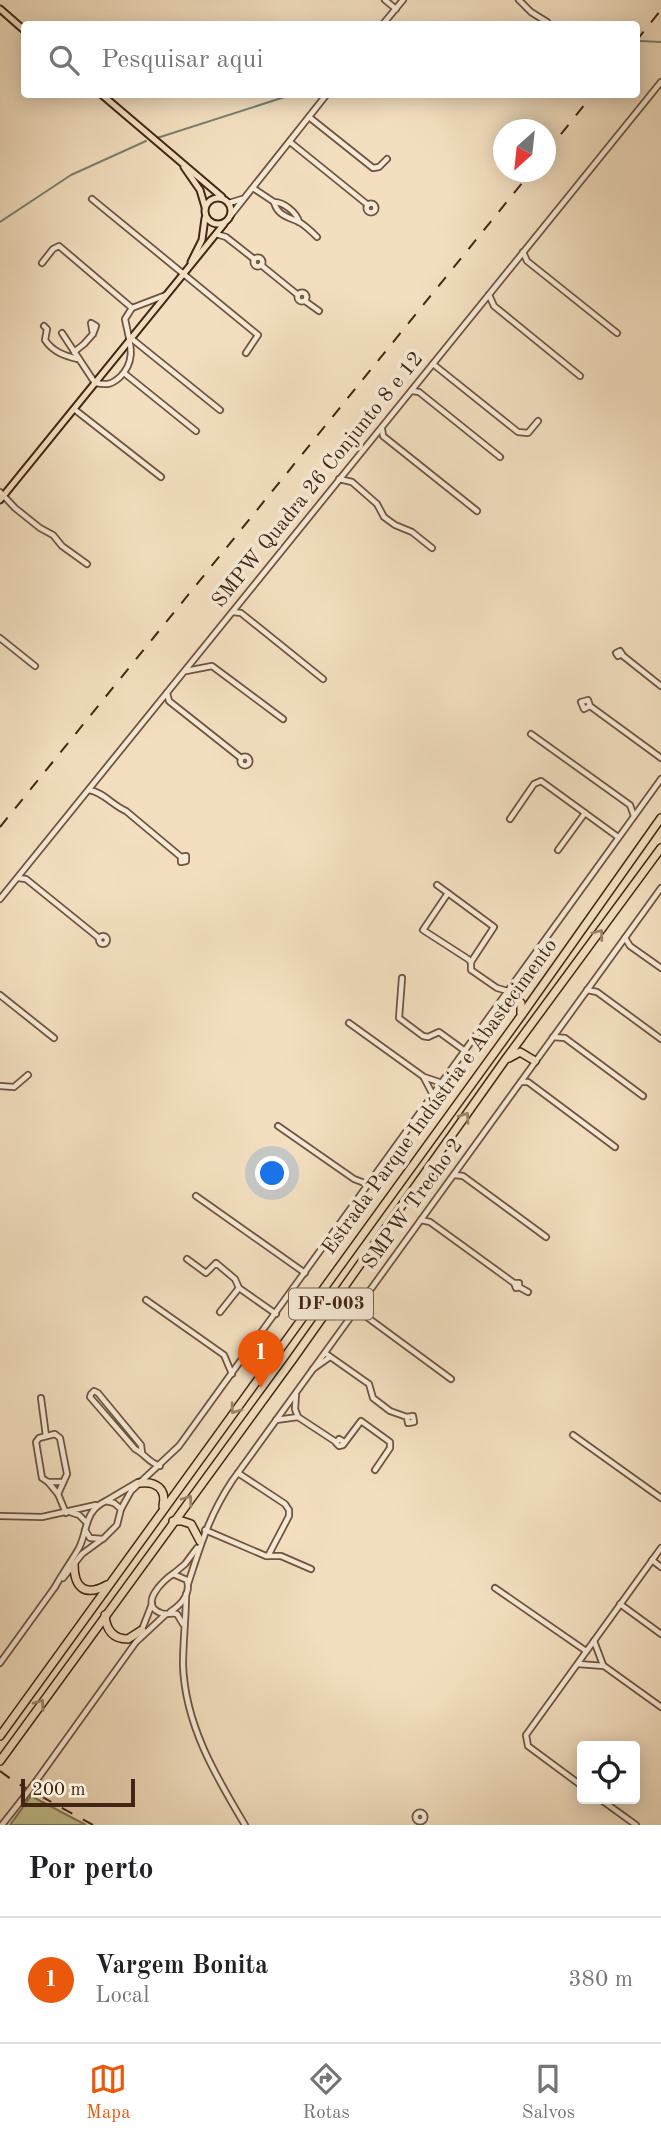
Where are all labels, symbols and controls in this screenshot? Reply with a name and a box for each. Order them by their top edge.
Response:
search box [21,21,640,98]
icon: search [45,41,83,79]
text: Pesquisar aqui [101,47,263,73]
north arrow [493,119,556,182]
street label: SMPW Quadra 26 Conjunto 8 e 12 [208,348,428,612]
one-way arrow [591,929,603,941]
street label: Estrada Parque Indústria e Abastecimento [318,935,562,1259]
one-way arrow [456,1112,469,1125]
street label: SMPW Trecho 2 [359,1135,467,1273]
your location [255,1156,289,1190]
road number: DF-003 [289,1288,373,1320]
pin: 1 [238,1330,284,1388]
one-way arrow [230,1401,243,1414]
one-way arrow [180,1495,192,1508]
one-way arrow [32,1699,44,1712]
map controls [577,1741,640,1804]
button: locate [577,1741,640,1804]
scale bar [21,1776,135,1808]
text: 200 m [32,1781,85,1800]
text: Por perto [28,1855,154,1885]
text: Vargem Bonita [95,1953,268,1979]
text: 1 [44,1968,58,1991]
text: 380 m [568,1968,633,1991]
text: Local [95,1984,149,2007]
tab: Mapa [86,2060,131,2125]
tab: Rotas [303,2060,350,2125]
tab: Salvos [522,2060,575,2125]

